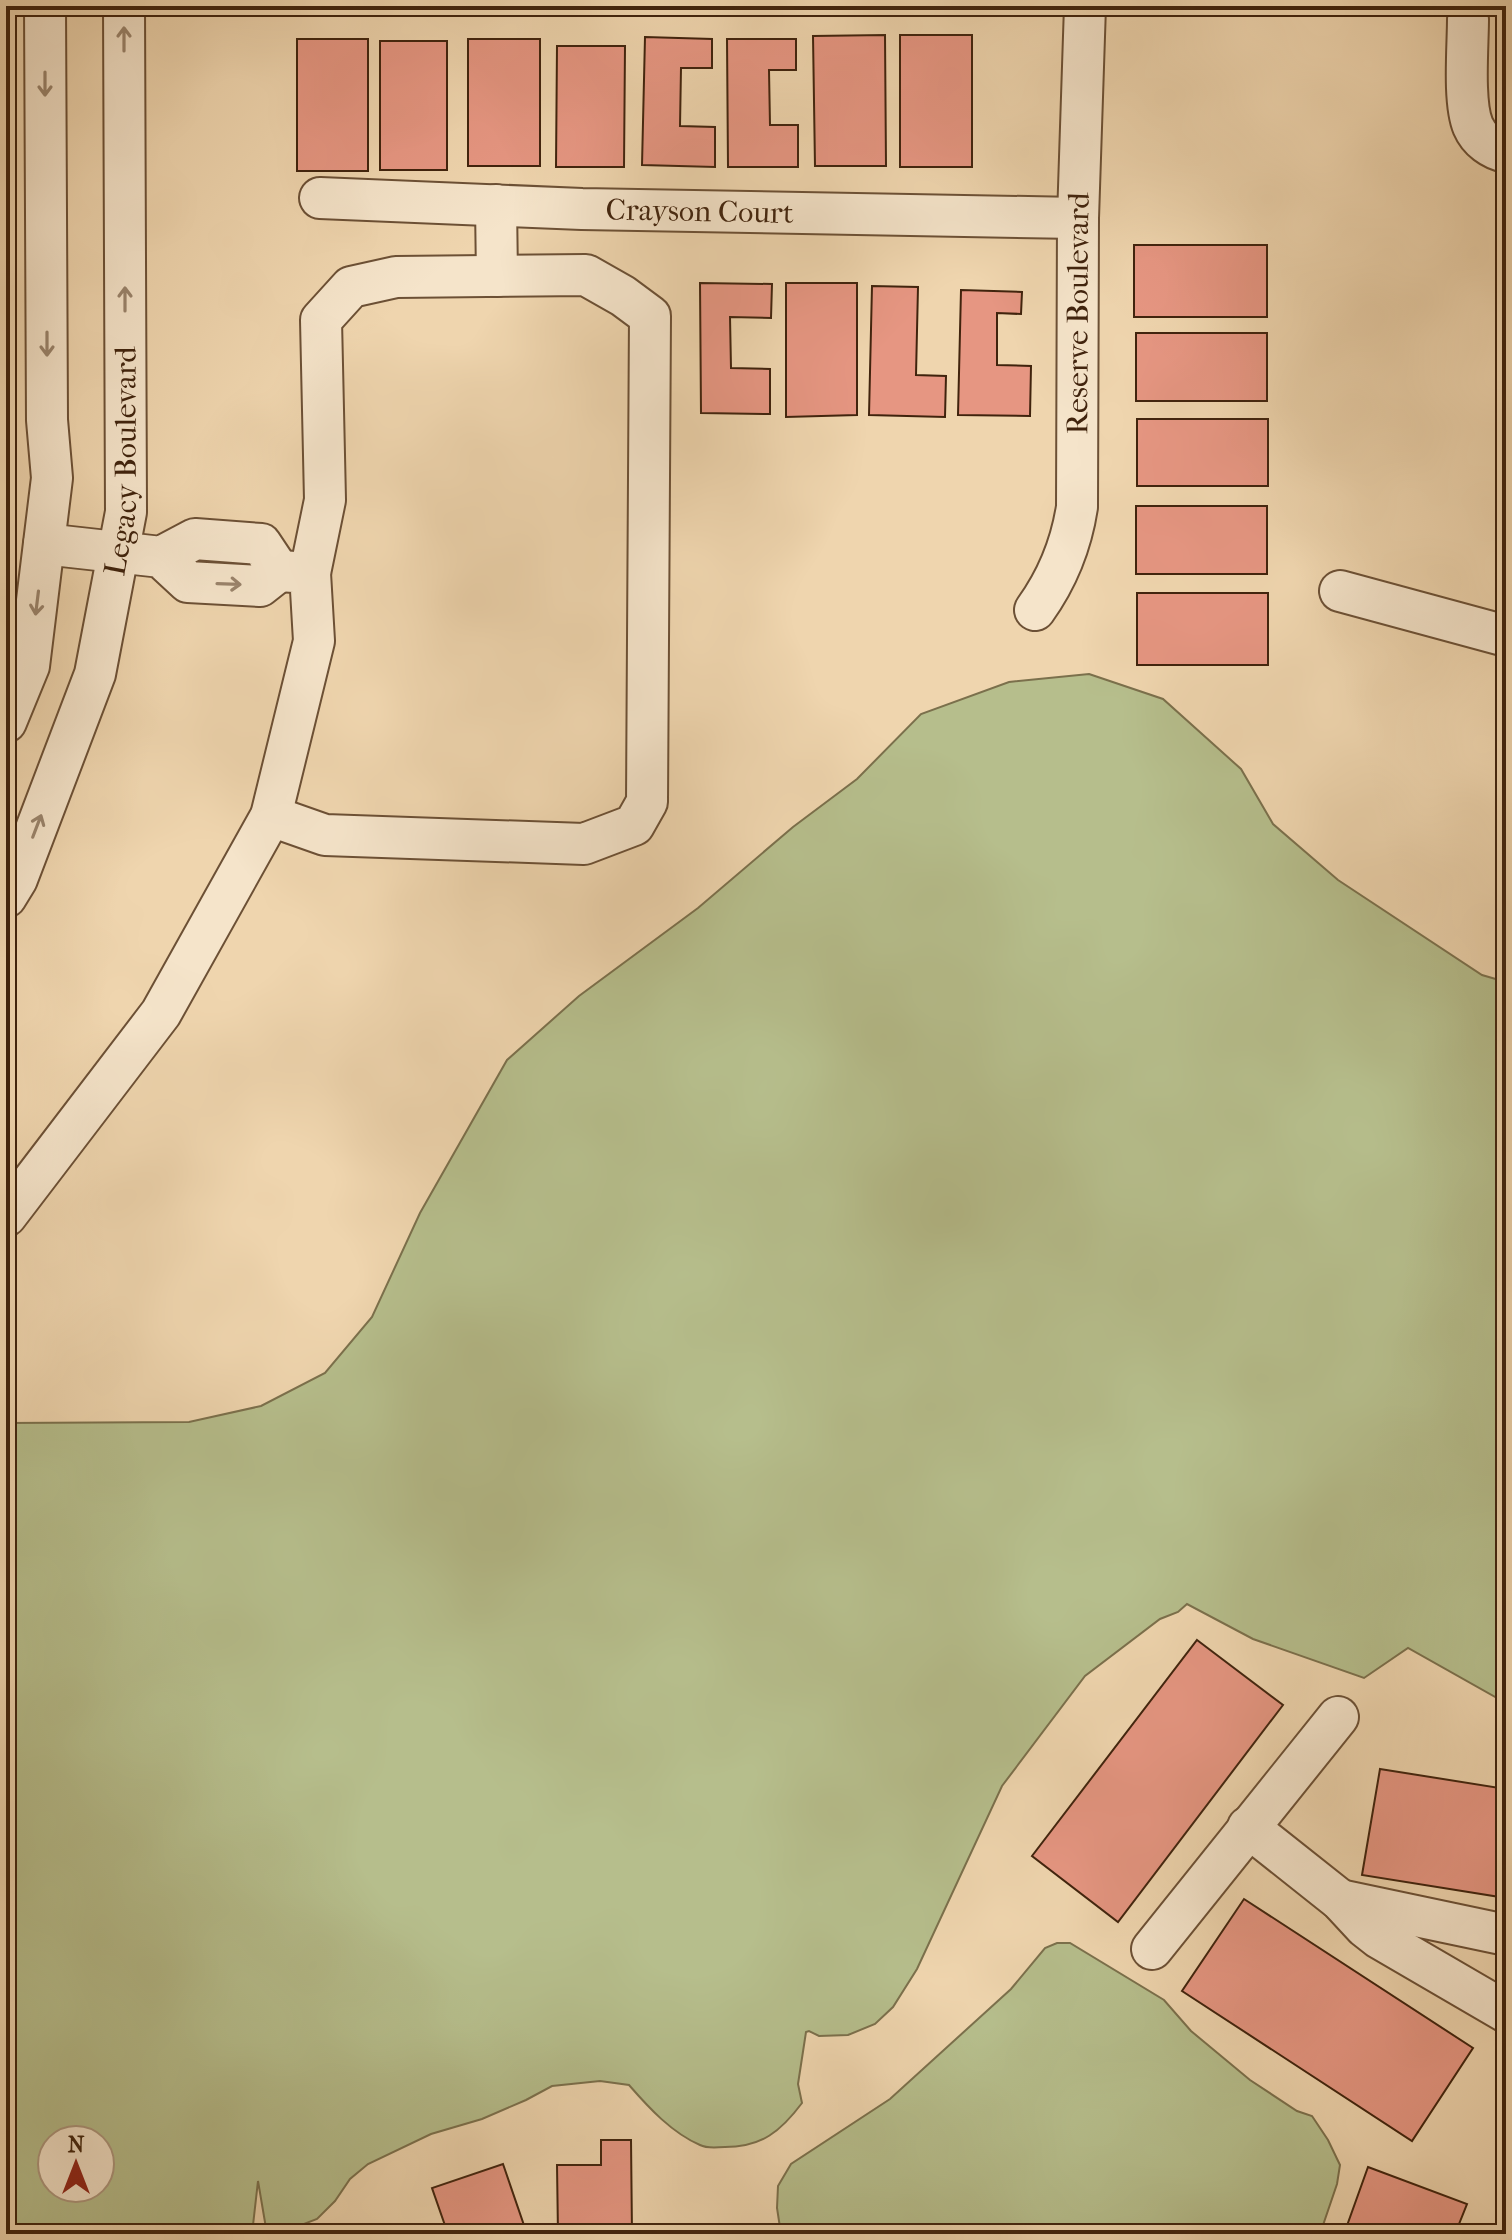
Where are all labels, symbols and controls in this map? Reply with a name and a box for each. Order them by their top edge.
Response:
one-way arrow [116,26,132,53]
one-way arrow [37,70,53,97]
street label: Reserve Boulevard [1060,191,1096,434]
street label: Crayson Court [605,192,794,230]
one-way arrow [117,286,133,313]
one-way arrow [39,330,55,357]
street label: Legacy Boulevard [97,346,144,578]
one-way arrow [215,577,242,592]
one-way arrow [29,589,44,616]
one-way arrow [31,814,45,839]
north arrow [36,2124,116,2204]
text: N [68,2132,85,2158]

